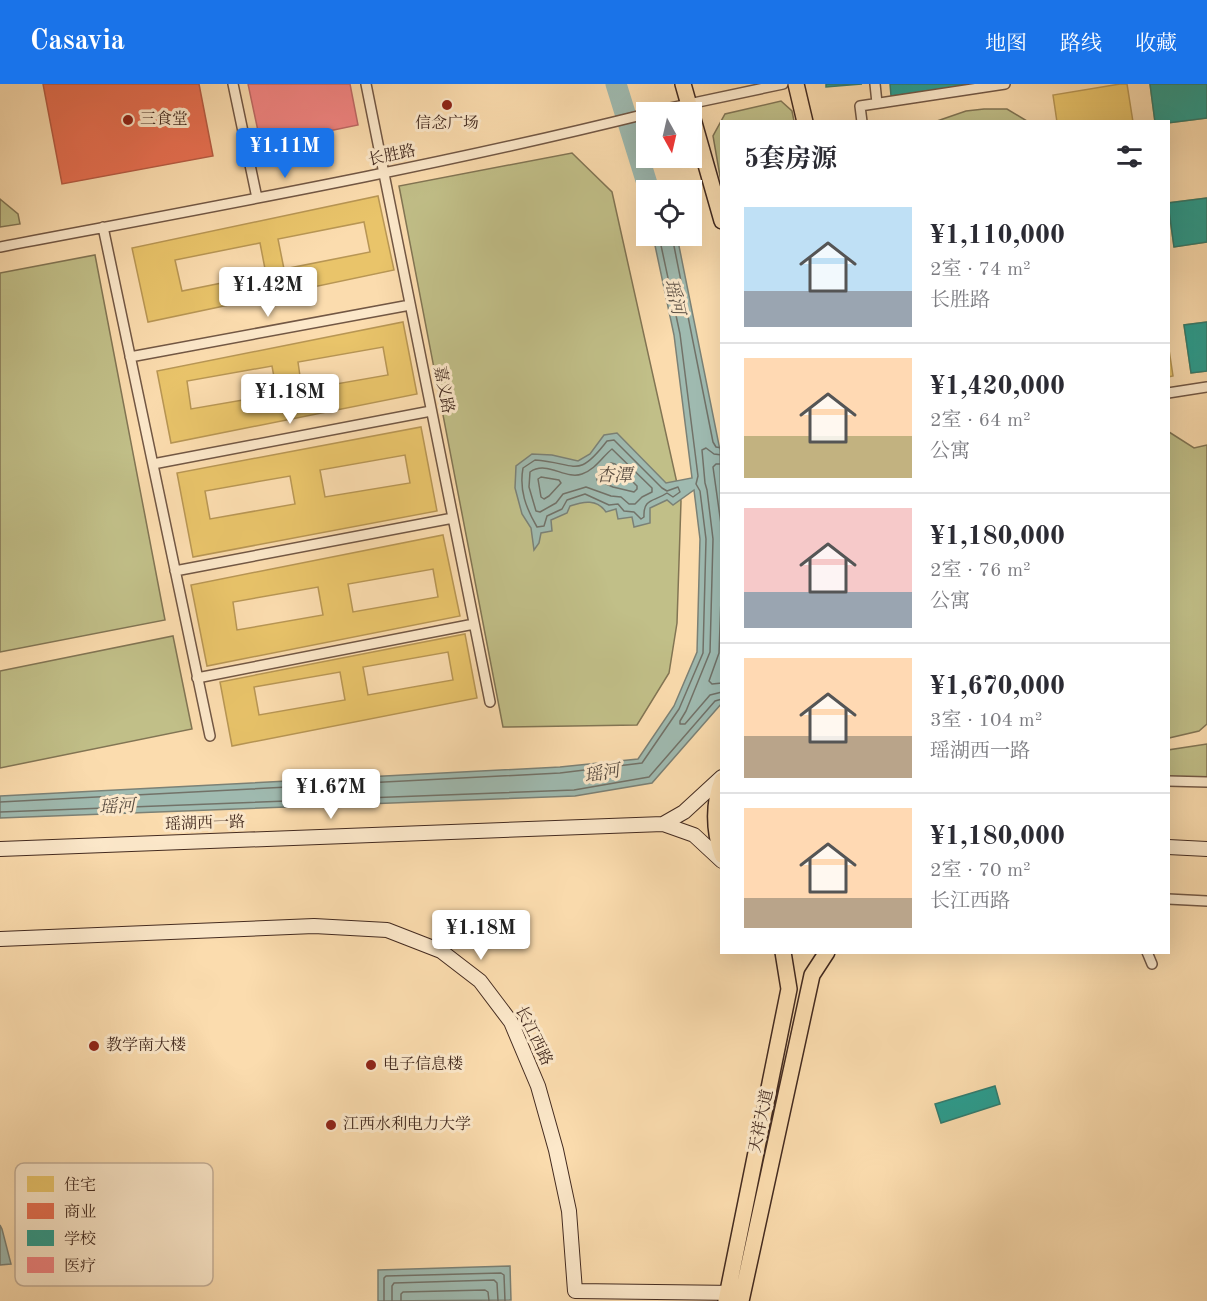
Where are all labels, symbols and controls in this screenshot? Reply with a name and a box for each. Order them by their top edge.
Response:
text: Casavia [30,28,125,56]
text: 地图 [985,34,1027,55]
text: 路线 [1060,34,1102,55]
text: 收藏 [1135,34,1177,55]
marker: 信念广场 [440,98,454,112]
north arrow [636,102,702,168]
map controls [636,102,702,246]
place label: 三食堂 [140,110,188,128]
marker: 三食堂 [121,113,135,127]
place label: 信念广场 [415,114,479,132]
pin: ¥1.11M [236,128,334,179]
text: ¥1.11M [250,137,320,157]
icon: filters [1113,140,1146,173]
street label: 长胜路 [366,141,417,169]
text: 5套房源 [744,147,837,173]
button: locate [636,180,702,246]
text: ¥1,110,000 [930,223,1065,249]
icon: home [792,231,864,303]
text: 2室 · 74 m² [930,260,1031,280]
pin: ¥1.42M [219,267,317,318]
text: ¥1.42M [233,276,303,296]
water label: 瑶河 [661,277,689,319]
text: 长胜路 [930,291,990,311]
street label: 嘉义路 [431,365,457,415]
pin: ¥1.18M [241,374,339,425]
text: ¥1,420,000 [930,374,1065,400]
icon: home [792,382,864,454]
text: ¥1.18M [255,383,325,403]
text: 2室 · 64 m² [930,411,1031,431]
text: 公寓 [930,442,970,462]
water label: 杏潭 [596,465,635,485]
text: ¥1,180,000 [930,524,1065,550]
icon: home [792,532,864,604]
text: 2室 · 76 m² [930,561,1031,581]
text: 公寓 [930,592,970,612]
text: ¥1,670,000 [930,674,1065,700]
icon: home [792,682,864,754]
text: 3室 · 104 m² [930,711,1042,731]
text: 瑶湖西一路 [930,742,1030,762]
water label: 瑶河 [582,760,624,786]
pin: ¥1.67M [282,769,380,820]
text: ¥1.67M [296,778,366,798]
water label: 瑶河 [98,795,138,817]
street label: 瑶湖西一路 [165,813,245,833]
text: ¥1,180,000 [930,824,1065,850]
icon: home [792,832,864,904]
text: 2室 · 70 m² [930,861,1031,881]
text: 长江西路 [930,892,1010,912]
pin: ¥1.18M [432,910,530,961]
text: ¥1.18M [446,919,516,939]
street label: 长江西路 [512,1003,556,1068]
place label: 教学南大楼 [106,1036,186,1054]
marker: 教学南大楼 [87,1039,101,1053]
place label: 电子信息楼 [383,1055,463,1073]
marker: 电子信息楼 [364,1058,378,1072]
street label: 天祥大道 [746,1088,776,1154]
place label: 江西水利电力大学 [343,1115,471,1133]
marker: 江西水利电力大学 [324,1118,338,1132]
legend [15,1163,213,1286]
text: 住宅 [64,1176,96,1194]
text: 商业 [64,1203,96,1221]
text: 学校 [64,1230,96,1248]
text: 医疗 [64,1257,96,1275]

